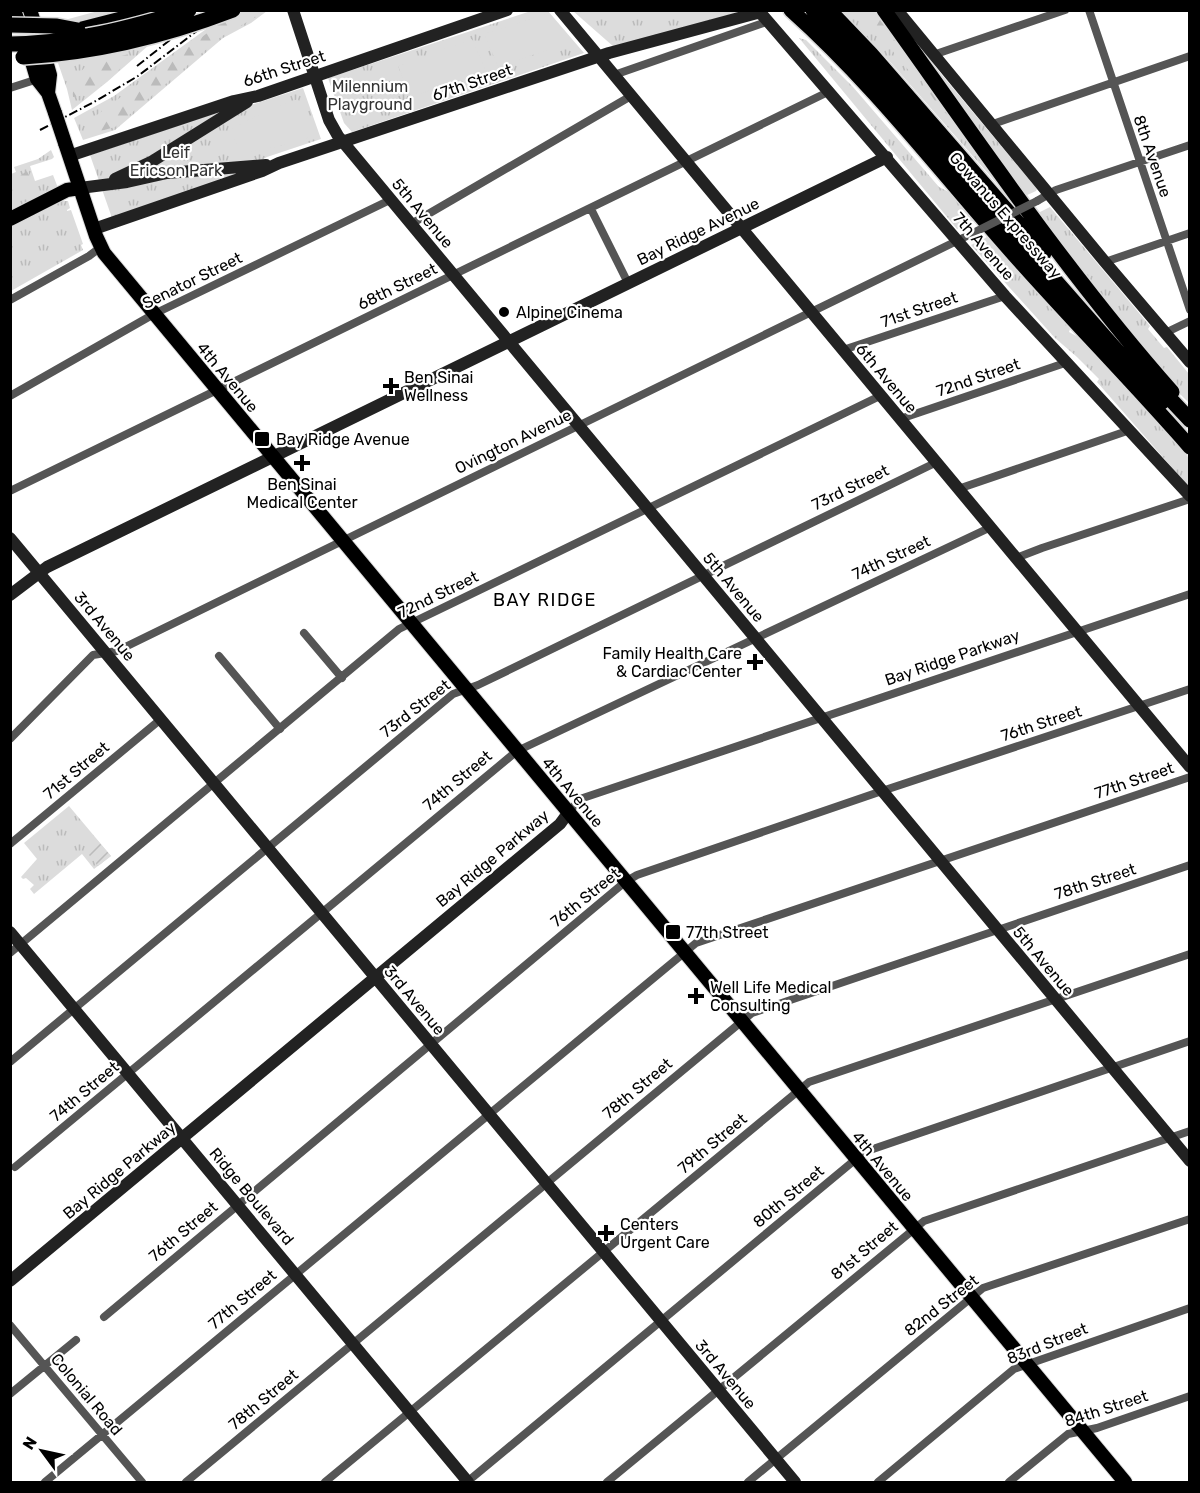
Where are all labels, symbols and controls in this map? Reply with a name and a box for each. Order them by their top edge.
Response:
street label: 66th Street [241,46,328,91]
street label: 67th Street [430,60,515,105]
park label: Milennium Playground [328,77,412,114]
street label: 8th Avenue [1130,113,1175,200]
park label: Leif Ericson Park [130,143,223,180]
street label: Gowanus Expressway [945,148,1066,283]
street label: 5th Avenue [388,175,457,252]
street label: Bay Ridge Avenue [634,194,762,269]
street label: 7th Avenue [949,208,1018,284]
street label: Senator Street [139,248,245,313]
street label: 68th Street [354,259,440,314]
street label: 71st Street [878,288,960,331]
place label: Alpine Cinema [516,303,623,322]
marker: Alpine Cinema [497,305,511,319]
street label: 4th Avenue [193,338,262,416]
street label: 6th Avenue [852,340,921,417]
street label: 72nd Street [934,354,1022,401]
place label: Ben Sinai Wellness [404,368,474,405]
marker: Ben Sinai Wellness [382,377,400,395]
street label: Ovington Avenue [452,405,575,478]
marker: Bay Ridge Avenue [253,430,271,448]
place label: Bay Ridge Avenue [276,430,410,449]
marker: Ben Sinai Medical Center [293,454,311,472]
street label: 73rd Street [809,461,892,514]
place label: Ben Sinai Medical Center [246,475,358,512]
street label: 74th Street [849,531,933,584]
street label: 5th Avenue [699,549,768,626]
street label: 72nd Street [395,567,481,622]
street label: 3rd Avenue [70,588,139,665]
district label: BAY RIDGE [493,589,597,611]
street label: Bay Ridge Parkway [882,625,1022,689]
place label: Family Health Care & Cardiac Center [603,644,742,681]
marker: Family Health Care & Cardiac Center [746,653,764,671]
street label: 73rd Street [377,675,454,742]
street label: 76th Street [998,702,1084,745]
street label: 71st Street [40,738,113,803]
street label: 74th Street [419,746,496,815]
street label: 4th Avenue [538,753,607,831]
street label: 77th Street [1092,758,1176,803]
street label: Bay Ridge Parkway [432,806,553,911]
street label: 78th Street [1052,859,1138,904]
street label: 76th Street [547,864,624,931]
marker: 77th Street [664,923,682,941]
place label: 77th Street [686,923,769,942]
street label: 5th Avenue [1009,923,1078,1000]
street label: 3rd Avenue [380,962,449,1039]
place label: Well Life Medical Consulting [710,978,832,1015]
marker: Well Life Medical Consulting [687,987,705,1005]
street label: 78th Street [599,1054,676,1123]
street label: 74th Street [46,1057,123,1126]
street label: 79th Street [674,1109,751,1178]
street label: Bay Ridge Parkway [59,1118,180,1223]
street label: 4th Avenue [848,1127,917,1205]
street label: Ridge Boulevard [205,1144,298,1249]
street label: 80th Street [749,1161,828,1231]
street label: 76th Street [145,1197,221,1266]
place label: Centers Urgent Care [620,1215,710,1252]
street label: 81st Street [827,1217,902,1284]
marker: Centers Urgent Care [597,1224,615,1242]
street label: 77th Street [205,1266,280,1333]
street label: 82nd Street [900,1271,982,1340]
street label: 83rd Street [1004,1319,1090,1368]
street label: 3rd Avenue [691,1336,760,1413]
street label: Colonial Road [47,1350,126,1439]
street label: 78th Street [225,1365,302,1434]
street label: 84th Street [1062,1386,1150,1431]
north arrow [12,1421,72,1481]
text: N [19,1433,41,1453]

